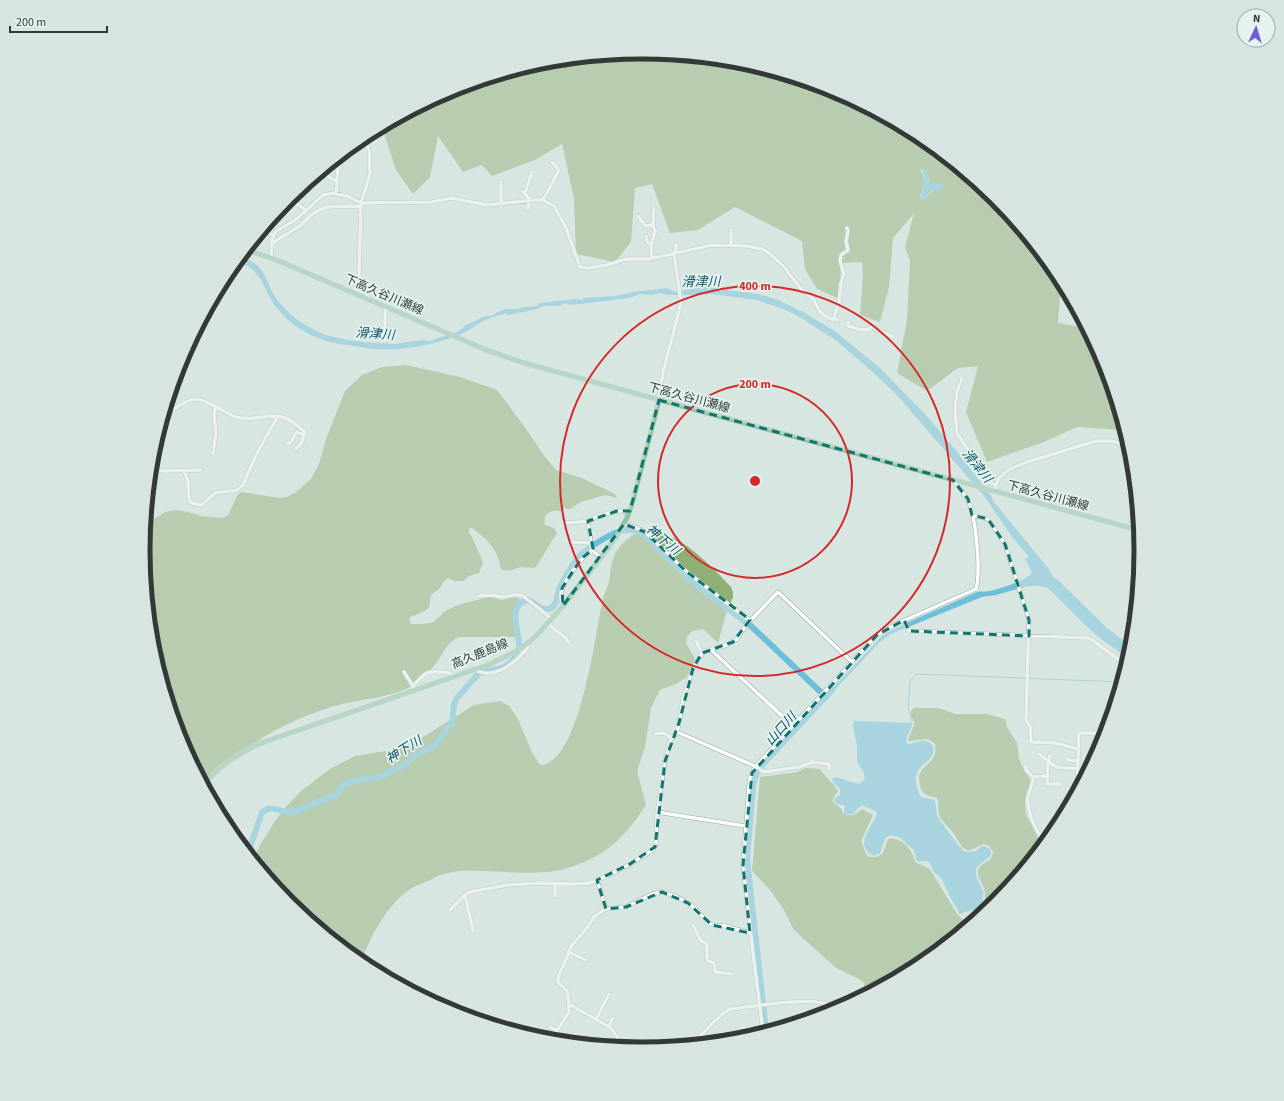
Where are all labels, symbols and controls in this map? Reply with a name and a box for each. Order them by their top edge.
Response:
scale bar [10,8,107,34]
north arrow [1236,8,1276,48]
text: N [1252,11,1261,26]
text: 200 m [16,14,46,31]
street label: 下高久谷川瀬線 [342,271,426,319]
water label: 滑津川 [681,273,723,291]
text: 400 m [739,278,771,295]
water label: 滑津川 [355,324,397,344]
text: 200 m [739,376,771,393]
street label: 下高久谷川瀬線 [646,379,732,417]
water label: 滑津川 [958,445,998,488]
centre of rings [748,474,762,488]
street label: 下高久谷川瀬線 [1005,477,1091,515]
water label: 神下川 [642,521,685,561]
street label: 高久鹿島線 [449,635,511,673]
water label: 山口川 [761,707,802,750]
water label: 神下川 [383,731,427,768]

